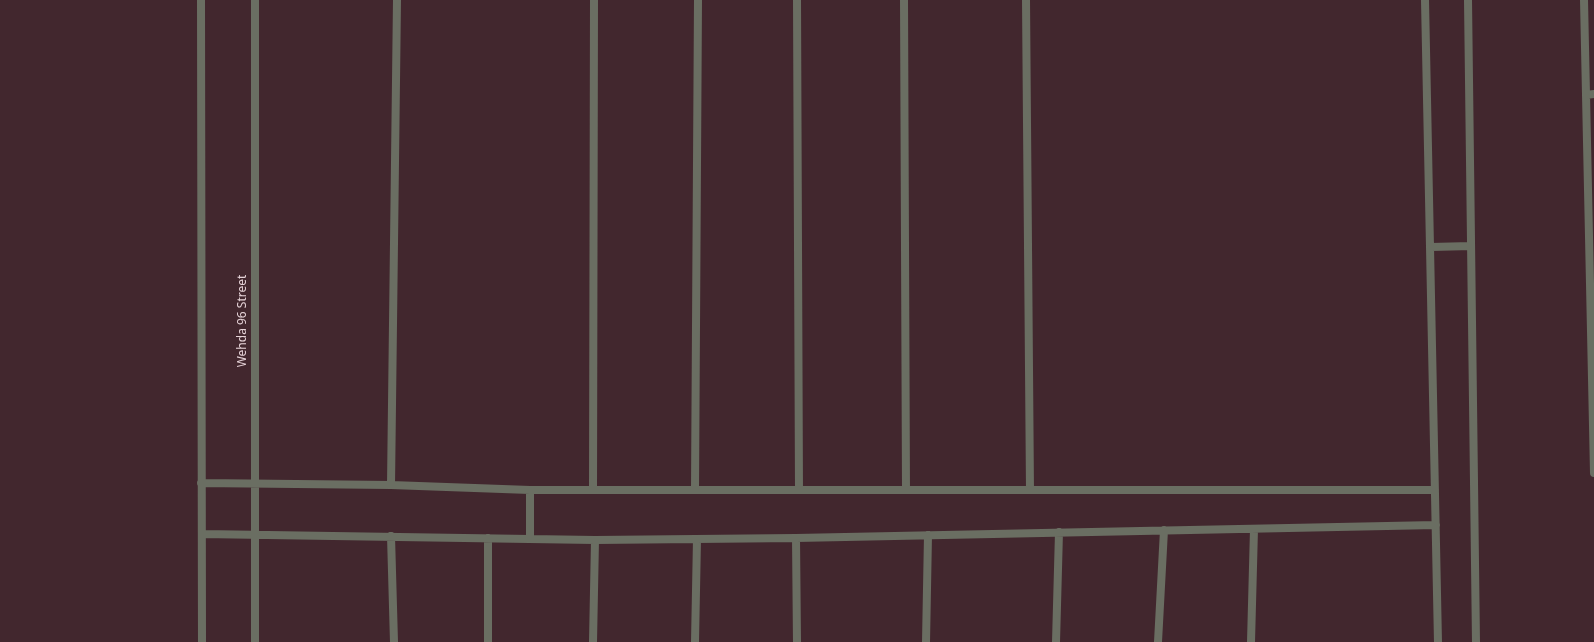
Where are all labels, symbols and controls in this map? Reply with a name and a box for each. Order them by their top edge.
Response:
street label: Wehda 96 Street [236,275,250,367]

